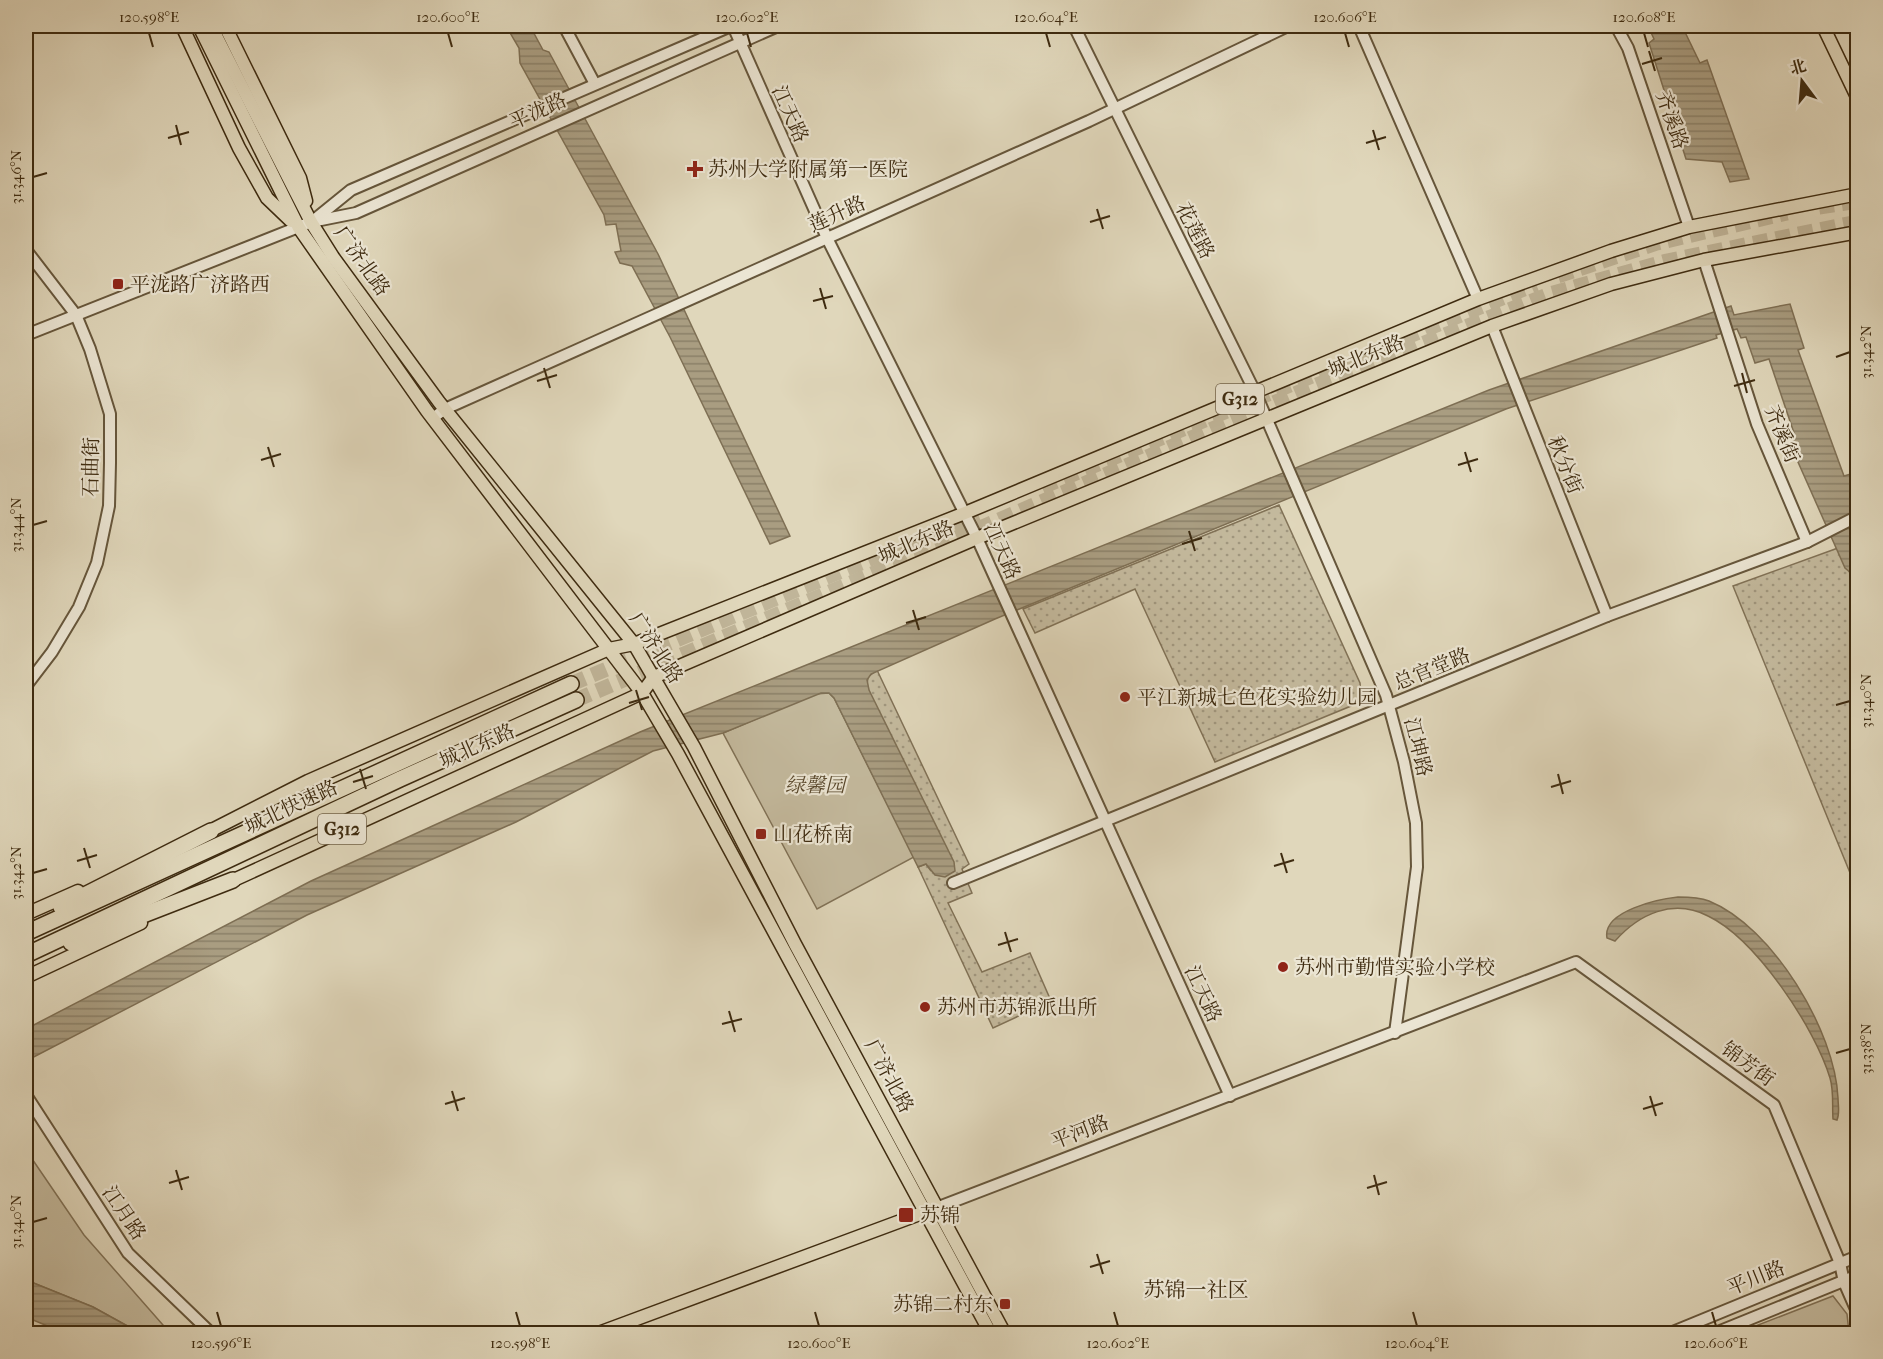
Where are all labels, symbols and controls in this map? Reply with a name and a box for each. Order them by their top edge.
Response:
text: 120.598°E [119,8,179,26]
text: 120.600°E [416,8,480,26]
text: 120.602°E [716,8,778,26]
text: 120.604°E [1014,8,1078,26]
text: 120.606°E [1313,8,1377,26]
text: 120.608°E [1613,8,1675,26]
north arrow [1772,51,1832,111]
text: 北 [1788,56,1808,78]
street label: 江天路 [767,82,813,146]
street label: 平泷路 [506,88,570,134]
street label: 齐溪路 [1651,88,1693,152]
text: 31.346°N [7,149,25,204]
place label: 苏州大学附属第一医院 [708,158,908,181]
marker: 苏州大学附属第一医院 [686,160,704,178]
street label: 莲升路 [805,191,869,237]
street label: 花莲路 [1171,199,1219,263]
street label: 广济北路 [330,222,394,300]
place label: 平泷路广济路西 [130,273,270,296]
marker: 平泷路广济路西 [111,277,125,291]
text: 31.342°N [1857,324,1875,379]
street label: 城北东路 [1325,330,1407,382]
road number: G312 [1216,384,1264,414]
street label: 齐溪街 [1760,402,1804,466]
street label: 秋分街 [1543,433,1587,497]
street label: 石曲街 [79,437,103,497]
text: 31.344°N [7,497,25,553]
street label: 城北东路 [875,516,957,568]
street label: 江天路 [979,519,1025,583]
street label: 广济北路 [625,608,687,688]
street label: 总官堂路 [1391,643,1473,695]
text: 31.340°N [1857,673,1875,728]
place label: 平江新城七色花实验幼儿园 [1137,686,1377,709]
marker: 平江新城七色花实验幼儿园 [1118,690,1132,704]
street label: 江坤路 [1400,715,1436,779]
street label: 城北东路 [436,719,518,773]
park label: 绿馨园 [785,774,848,797]
street label: 城北快速路 [241,775,341,839]
road number: G312 [318,814,366,844]
place label: 山花桥南 [773,823,853,846]
marker: 山花桥南 [754,827,768,841]
text: 31.342°N [7,845,25,900]
place label: 苏州市勤惜实验小学校 [1295,956,1495,979]
marker: 苏州市勤惜实验小学校 [1276,960,1290,974]
street label: 江天路 [1180,962,1226,1026]
place label: 苏州市苏锦派出所 [937,996,1097,1019]
marker: 苏州市苏锦派出所 [918,1000,932,1014]
text: 31.338°N [1857,1023,1875,1075]
street label: 广济北路 [860,1035,918,1117]
street label: 锦芳街 [1717,1037,1779,1091]
street label: 平河路 [1048,1111,1112,1153]
street label: 江月路 [98,1182,150,1244]
text: 31.340°N [7,1194,25,1249]
place label: 苏锦 [920,1204,960,1227]
marker: 苏锦 [897,1206,915,1224]
street label: 平川路 [1724,1256,1788,1300]
district label: 苏锦一社区 [1144,1278,1249,1302]
place label: 苏锦二村东 [893,1293,993,1316]
marker: 苏锦二村东 [998,1297,1012,1311]
text: 120.596°E [191,1334,251,1352]
text: 120.598°E [490,1334,550,1352]
text: 120.600°E [787,1334,851,1352]
text: 120.602°E [1087,1334,1149,1352]
text: 120.604°E [1385,1334,1449,1352]
text: 120.606°E [1684,1334,1748,1352]

